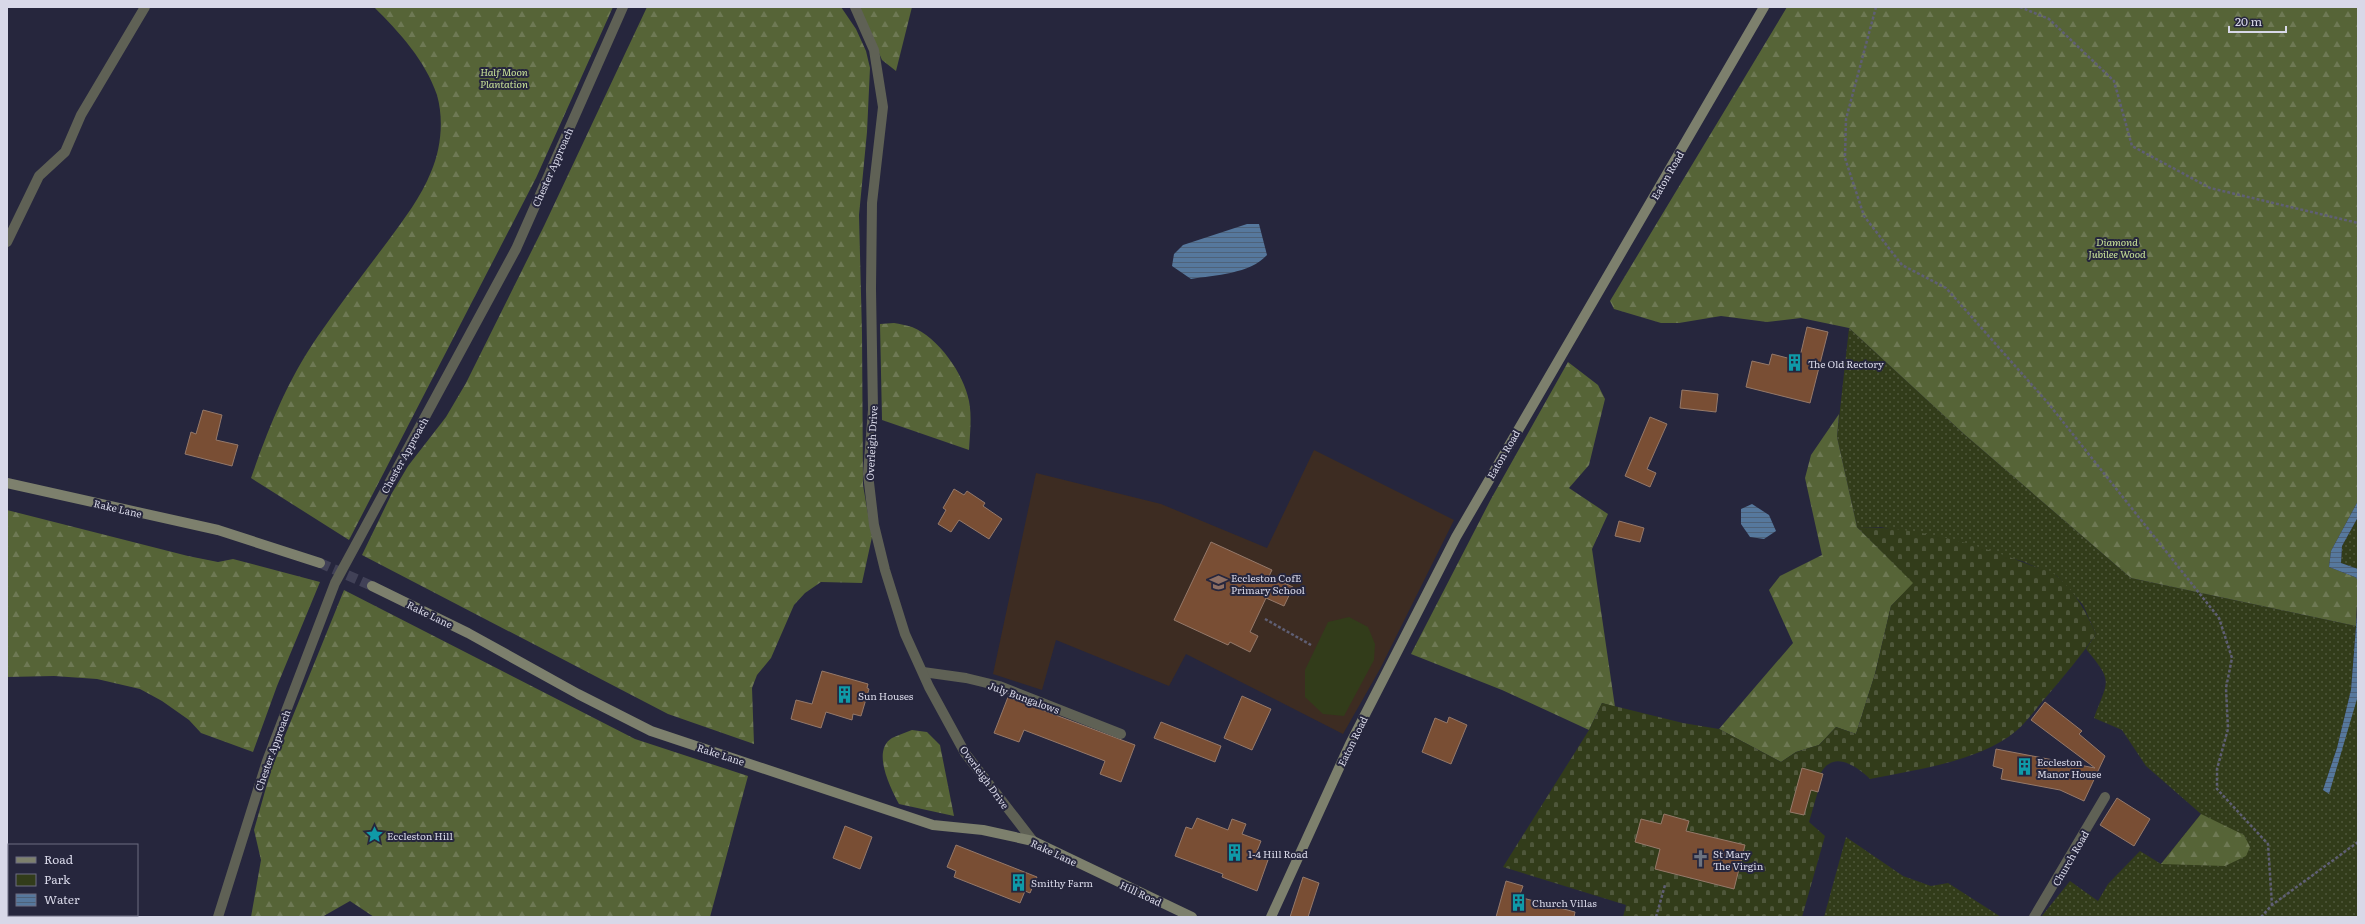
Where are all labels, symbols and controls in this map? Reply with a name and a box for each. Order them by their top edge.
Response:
scale bar [2229,8,2286,34]
text: 20 m [2235,12,2262,30]
park label: Half Moon Plantation [480,64,528,91]
street label: Chester Approach [528,125,576,209]
street label: Eaton Road [1647,148,1687,202]
park label: Diamond Jubilee Wood [2088,234,2146,261]
building icon: The Old Rectory [1785,353,1805,373]
place label: The Old Rectory [1808,356,1884,371]
street label: Overleigh Drive [862,405,880,481]
street label: Chester Approach [377,414,431,496]
street label: Eaton Road [1483,427,1523,481]
street label: Rake Lane [92,495,144,521]
place label: Eccleston CofE Primary School [1231,570,1306,597]
school or university icon: Eccleston CofE Primary School [1208,573,1228,593]
street label: Rake Lane [405,596,455,632]
street label: July Bungalows [986,677,1062,717]
building icon: Sun Houses [835,685,855,705]
place label: Sun Houses [858,688,914,703]
street label: Chester Approach [250,707,294,793]
street label: Eaton Road [1333,713,1371,769]
street label: Rake Lane [695,739,747,769]
street label: Overleigh Drive [957,742,1013,812]
place label: Eccleston Manor House [2037,754,2101,781]
building icon: Eccleston Manor House [2014,757,2034,777]
place icon: Eccleston Hill [364,825,384,845]
street label: Church Road [2048,827,2092,889]
place label: Eccleston Hill [387,828,453,843]
street label: Rake Lane [1029,835,1079,869]
building icon: 1-4 Hill Road [1225,843,1245,863]
legend [8,844,138,916]
place label: 1-4 Hill Road [1248,846,1308,861]
place label: St Mary The Virgin [1713,846,1764,873]
church icon: St Mary The Virgin [1690,849,1710,869]
text: Road [44,850,74,868]
text: Park [44,870,71,888]
building icon: Smithy Farm [1008,872,1028,892]
place label: Smithy Farm [1031,875,1093,890]
street label: Hill Road [1118,877,1164,909]
text: Water [44,890,80,908]
building icon: Church Villas [1509,892,1529,912]
place label: Church Villas [1532,895,1597,910]

